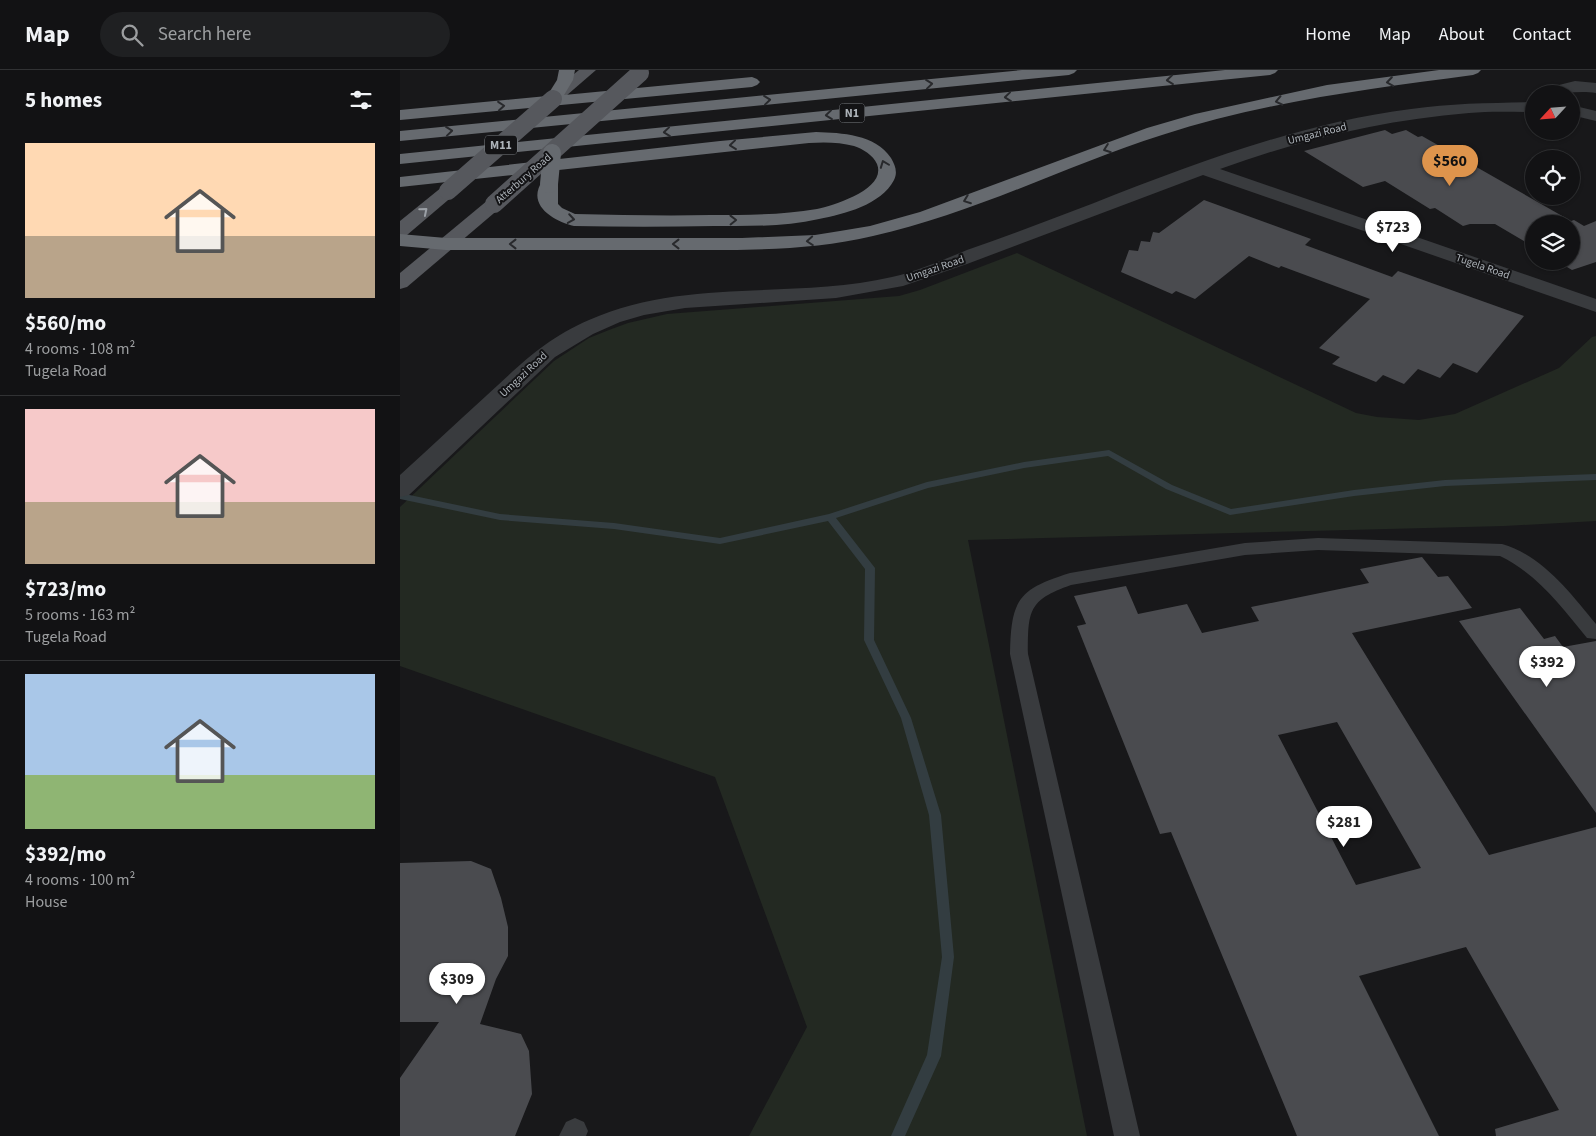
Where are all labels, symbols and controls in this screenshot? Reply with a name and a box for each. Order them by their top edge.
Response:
search box [100,12,450,57]
text: Map [25,17,70,52]
icon: search [118,21,146,49]
text: Search here [158,21,251,48]
text: Home [1305,22,1351,47]
text: Map [1379,22,1411,47]
text: About [1439,22,1484,47]
text: Contact [1512,22,1571,47]
one-way arrow [1165,74,1173,85]
one-way arrow [1385,76,1394,86]
one-way arrow [925,79,933,90]
text: 5 homes [25,85,102,115]
north arrow [1525,85,1580,140]
map controls [1525,85,1580,270]
icon: filters [347,86,375,114]
one-way arrow [1004,91,1012,102]
one-way arrow [763,95,771,106]
one-way arrow [1275,95,1284,106]
one-way arrow [497,100,505,111]
road number: N1 [840,104,864,122]
one-way arrow [825,110,833,121]
street label: Umgazi Road [1286,119,1348,148]
one-way arrow [445,126,453,137]
one-way arrow [663,126,671,137]
road number: M11 [485,136,517,154]
one-way arrow [728,139,736,150]
one-way arrow [1103,143,1112,153]
pin: $560 [1420,144,1480,187]
street label: Atterbury Road [492,150,554,207]
text: $560 [1433,150,1467,172]
button: locate [1525,150,1580,205]
one-way arrow [880,160,890,169]
icon: home [155,176,245,266]
one-way arrow [963,194,972,205]
one-way arrow [418,208,427,217]
pin: $723 [1363,210,1423,253]
one-way arrow [566,213,575,223]
one-way arrow [730,215,737,225]
button: layers [1525,215,1580,270]
text: $723 [1376,216,1410,238]
one-way arrow [806,235,814,246]
one-way arrow [509,239,516,249]
one-way arrow [671,239,679,249]
street label: Tugela Road [1454,250,1512,283]
street label: Umgazi Road [904,252,966,285]
text: $560/mo [25,308,106,338]
text: 4 rooms · 108 m² [25,338,135,360]
street label: Umgazi Road [496,348,551,400]
text: Tugela Road [25,360,107,382]
icon: home [155,441,245,531]
text: $723/mo [25,574,106,604]
text: 5 rooms · 163 m² [25,604,135,626]
text: Tugela Road [25,626,107,648]
pin: $392 [1517,646,1577,688]
text: $392 [1530,651,1564,673]
icon: home [155,706,245,796]
pin: $281 [1314,806,1374,848]
text: $281 [1327,811,1361,833]
text: $392/mo [25,839,106,869]
text: 4 rooms · 100 m² [25,869,135,891]
text: House [25,891,67,913]
pin: $309 [427,962,487,1005]
text: $309 [440,968,474,990]

